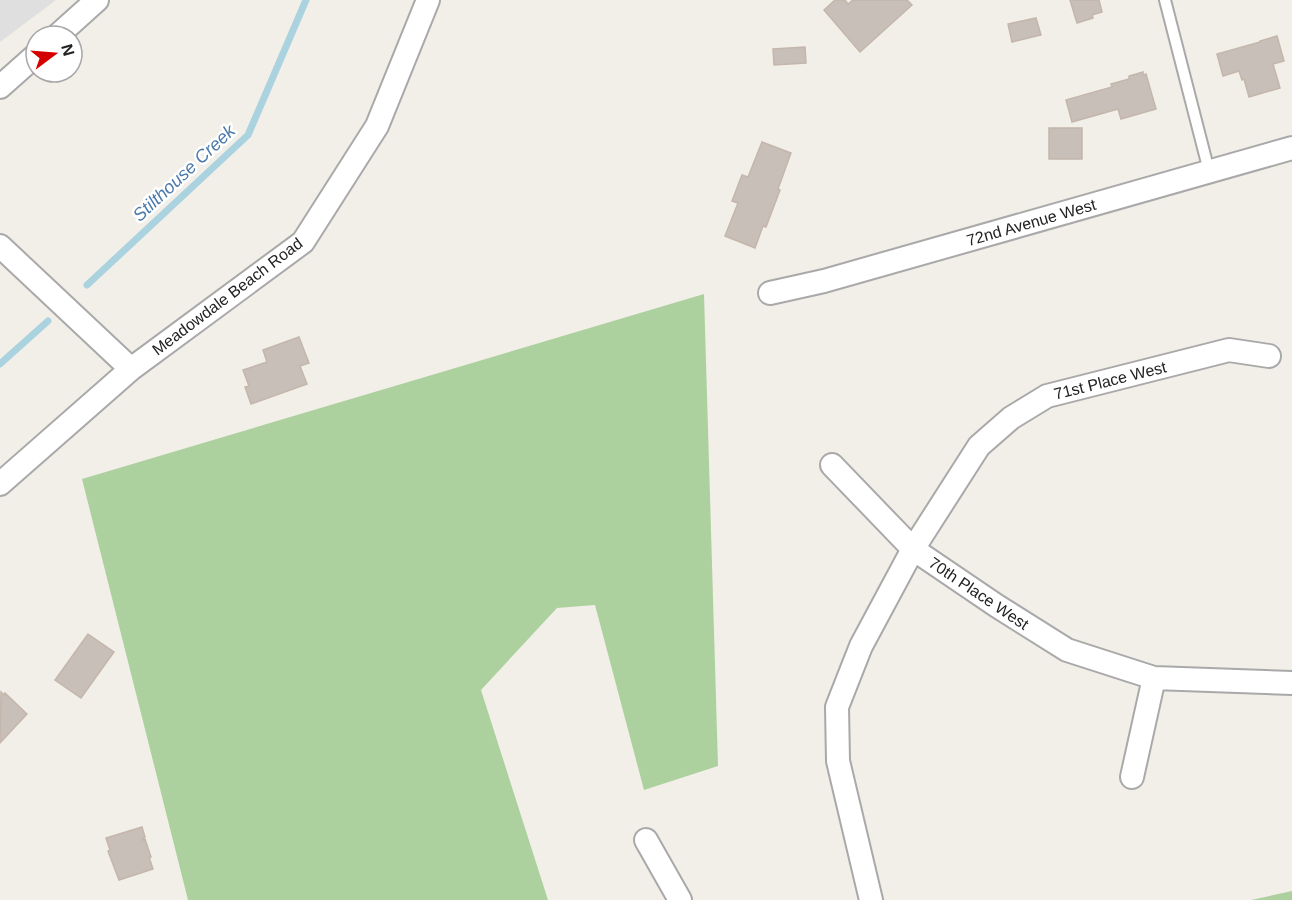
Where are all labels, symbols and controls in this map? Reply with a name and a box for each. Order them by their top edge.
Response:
north arrow [24,24,84,84]
text: N [58,42,78,58]
water label: Stilthouse Creek [129,120,240,225]
street label: 72nd Avenue West [965,196,1098,249]
street label: Meadowdale Beach Road [149,234,306,358]
street label: 71st Place West [1052,358,1169,403]
street label: 70th Place West [926,554,1032,633]

